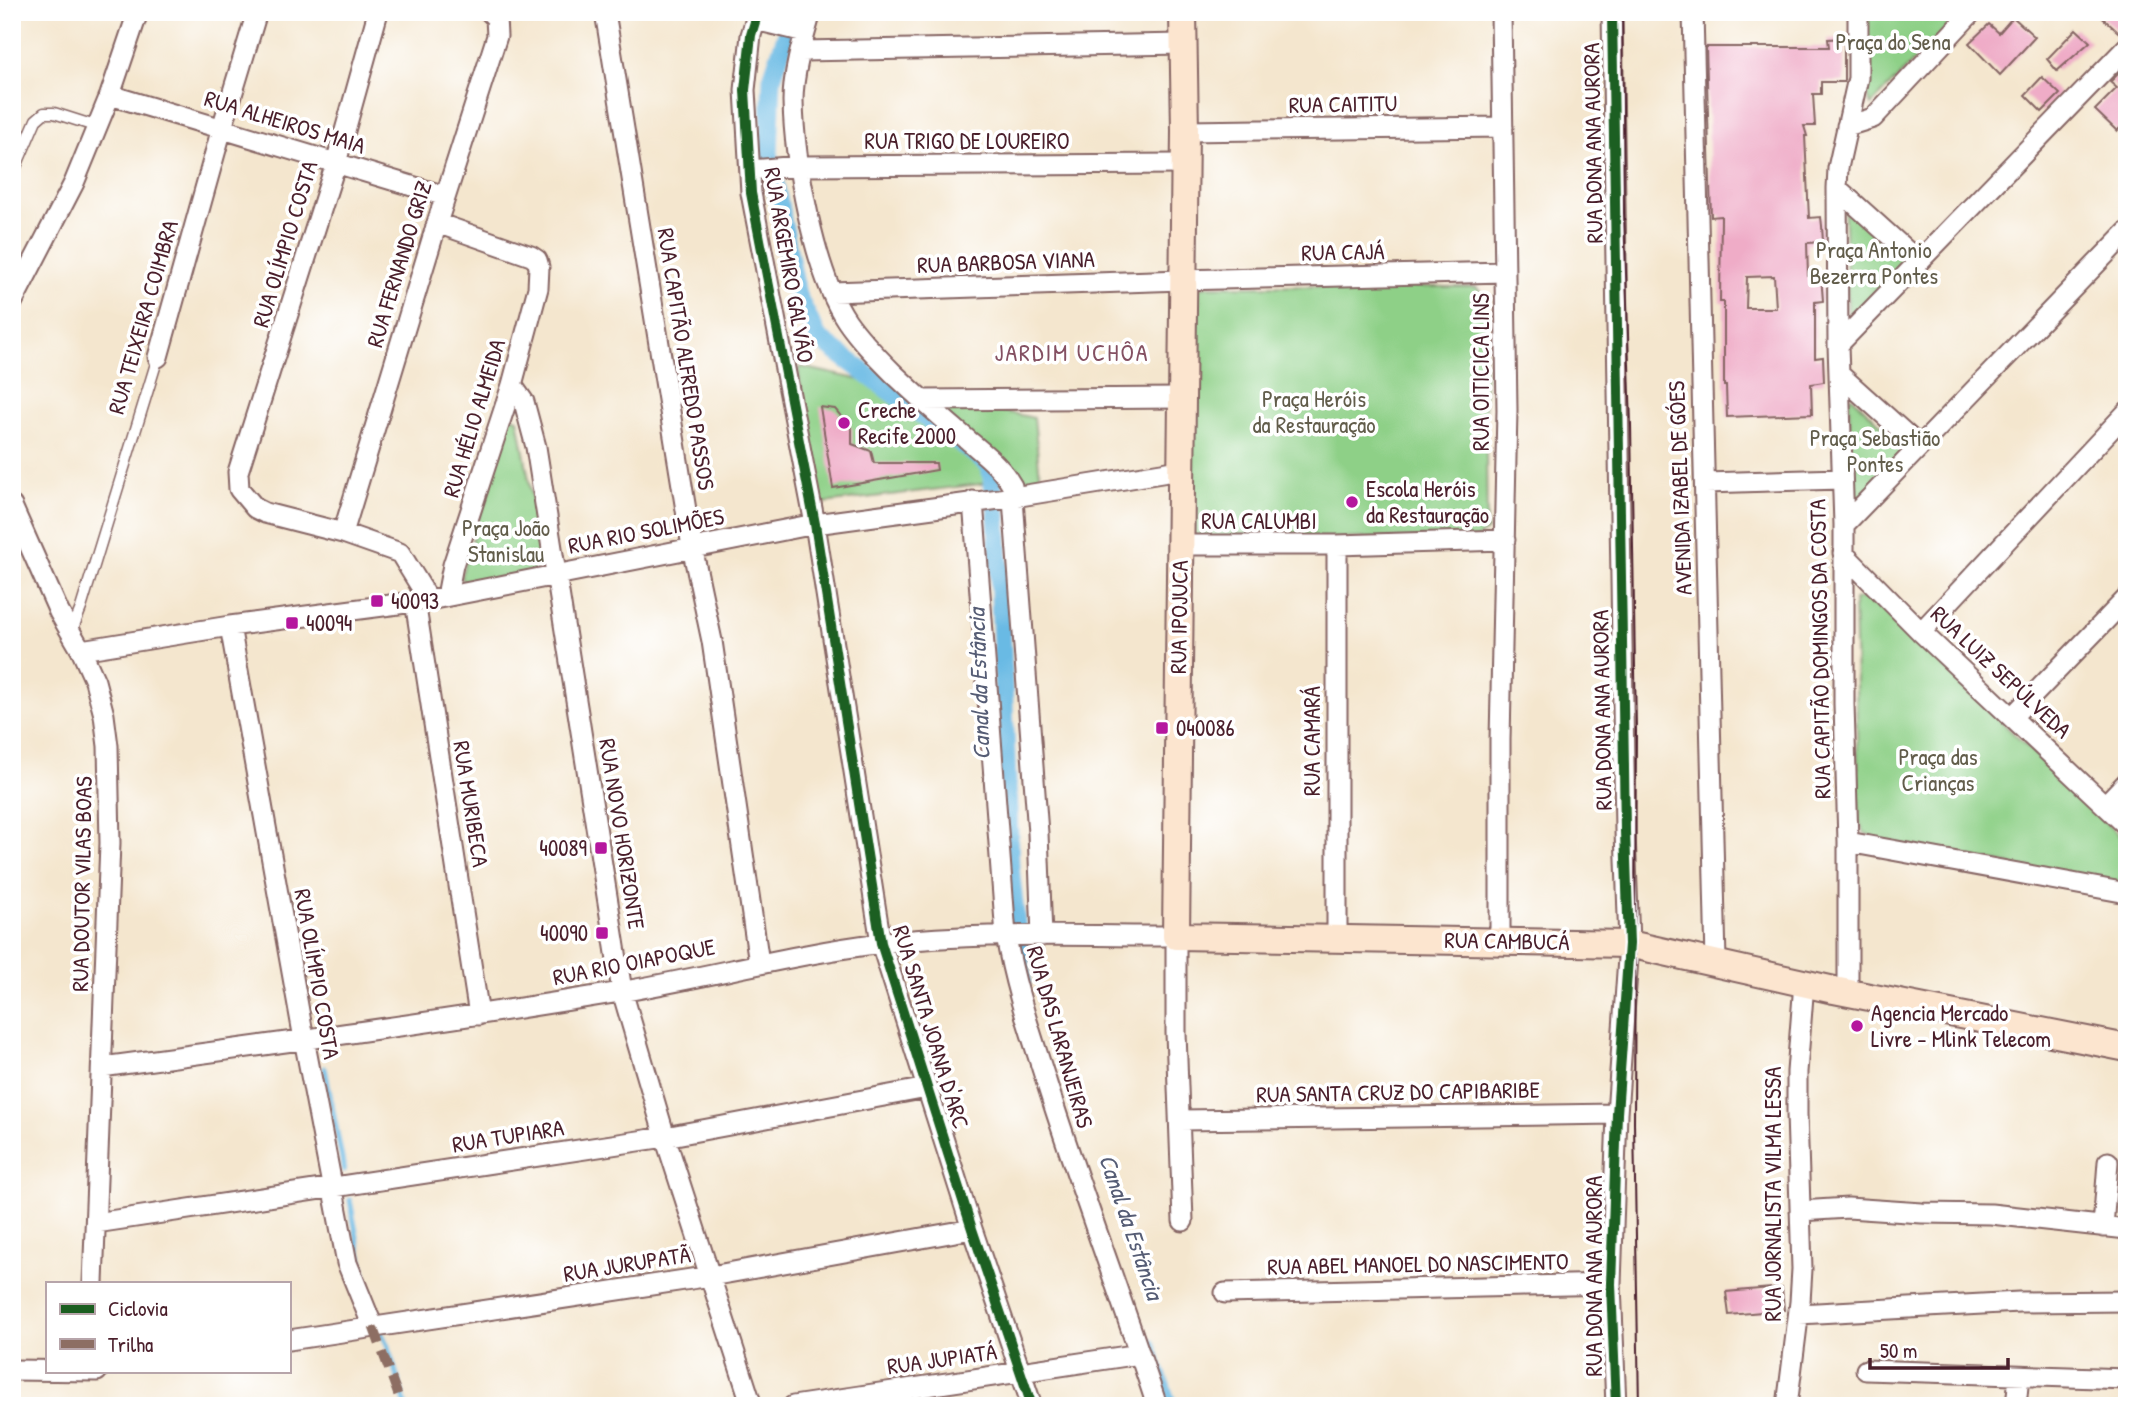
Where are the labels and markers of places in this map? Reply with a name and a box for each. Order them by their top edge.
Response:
place label: Creche Recife 2000 [858,394,956,451]
marker: Creche Recife 2000 [836,415,852,431]
place label: Escola Heróis da Restauração [1366,473,1489,530]
marker: Escola Heróis da Restauração [1344,494,1360,510]
place label: 40093 [391,585,439,616]
marker: 40093 [369,593,385,609]
place label: 40094 [306,607,352,638]
marker: 40094 [284,615,300,631]
place label: 040086 [1176,712,1235,743]
marker: 040086 [1154,720,1170,736]
place label: 40089 [539,832,587,863]
marker: 40089 [593,840,609,856]
place label: 40090 [540,917,588,948]
marker: 40090 [594,925,610,941]
place label: Agencia Mercado Livre - Mlink Telecom [1871,997,2051,1054]
marker: Agencia Mercado Livre - Mlink Telecom [1849,1018,1865,1034]

